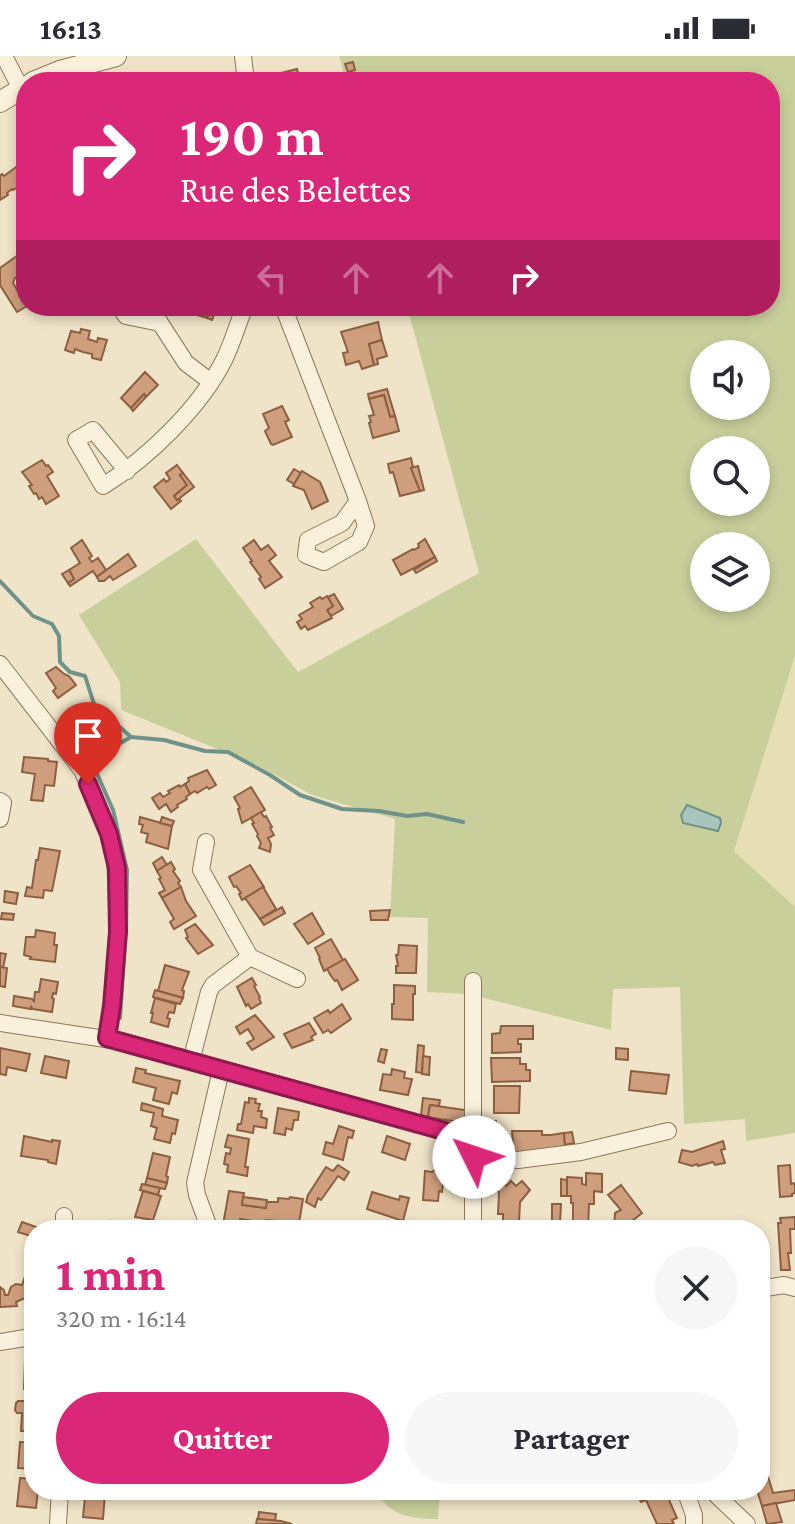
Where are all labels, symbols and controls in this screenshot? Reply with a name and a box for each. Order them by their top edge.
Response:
text: 16:13 [40,12,102,45]
icon: right [48,104,152,208]
text: 190 m [180,105,324,167]
text: Rue des Belettes [180,170,411,210]
icon: left [250,256,294,300]
icon: ahead [334,256,378,300]
icon: ahead [418,256,462,300]
icon: right [502,256,546,300]
map controls [690,340,770,612]
button: sound [690,340,770,420]
button: search [690,436,770,516]
button: layers [690,532,770,612]
pin [54,702,122,784]
icon: arrive [66,714,110,758]
position arrow [432,1115,516,1199]
button: close [654,1246,738,1330]
text: 1 min [56,1247,165,1300]
text: 320 m · 16:14 [56,1304,187,1333]
button: Quitter [56,1392,389,1484]
button: Partager [405,1392,738,1484]

